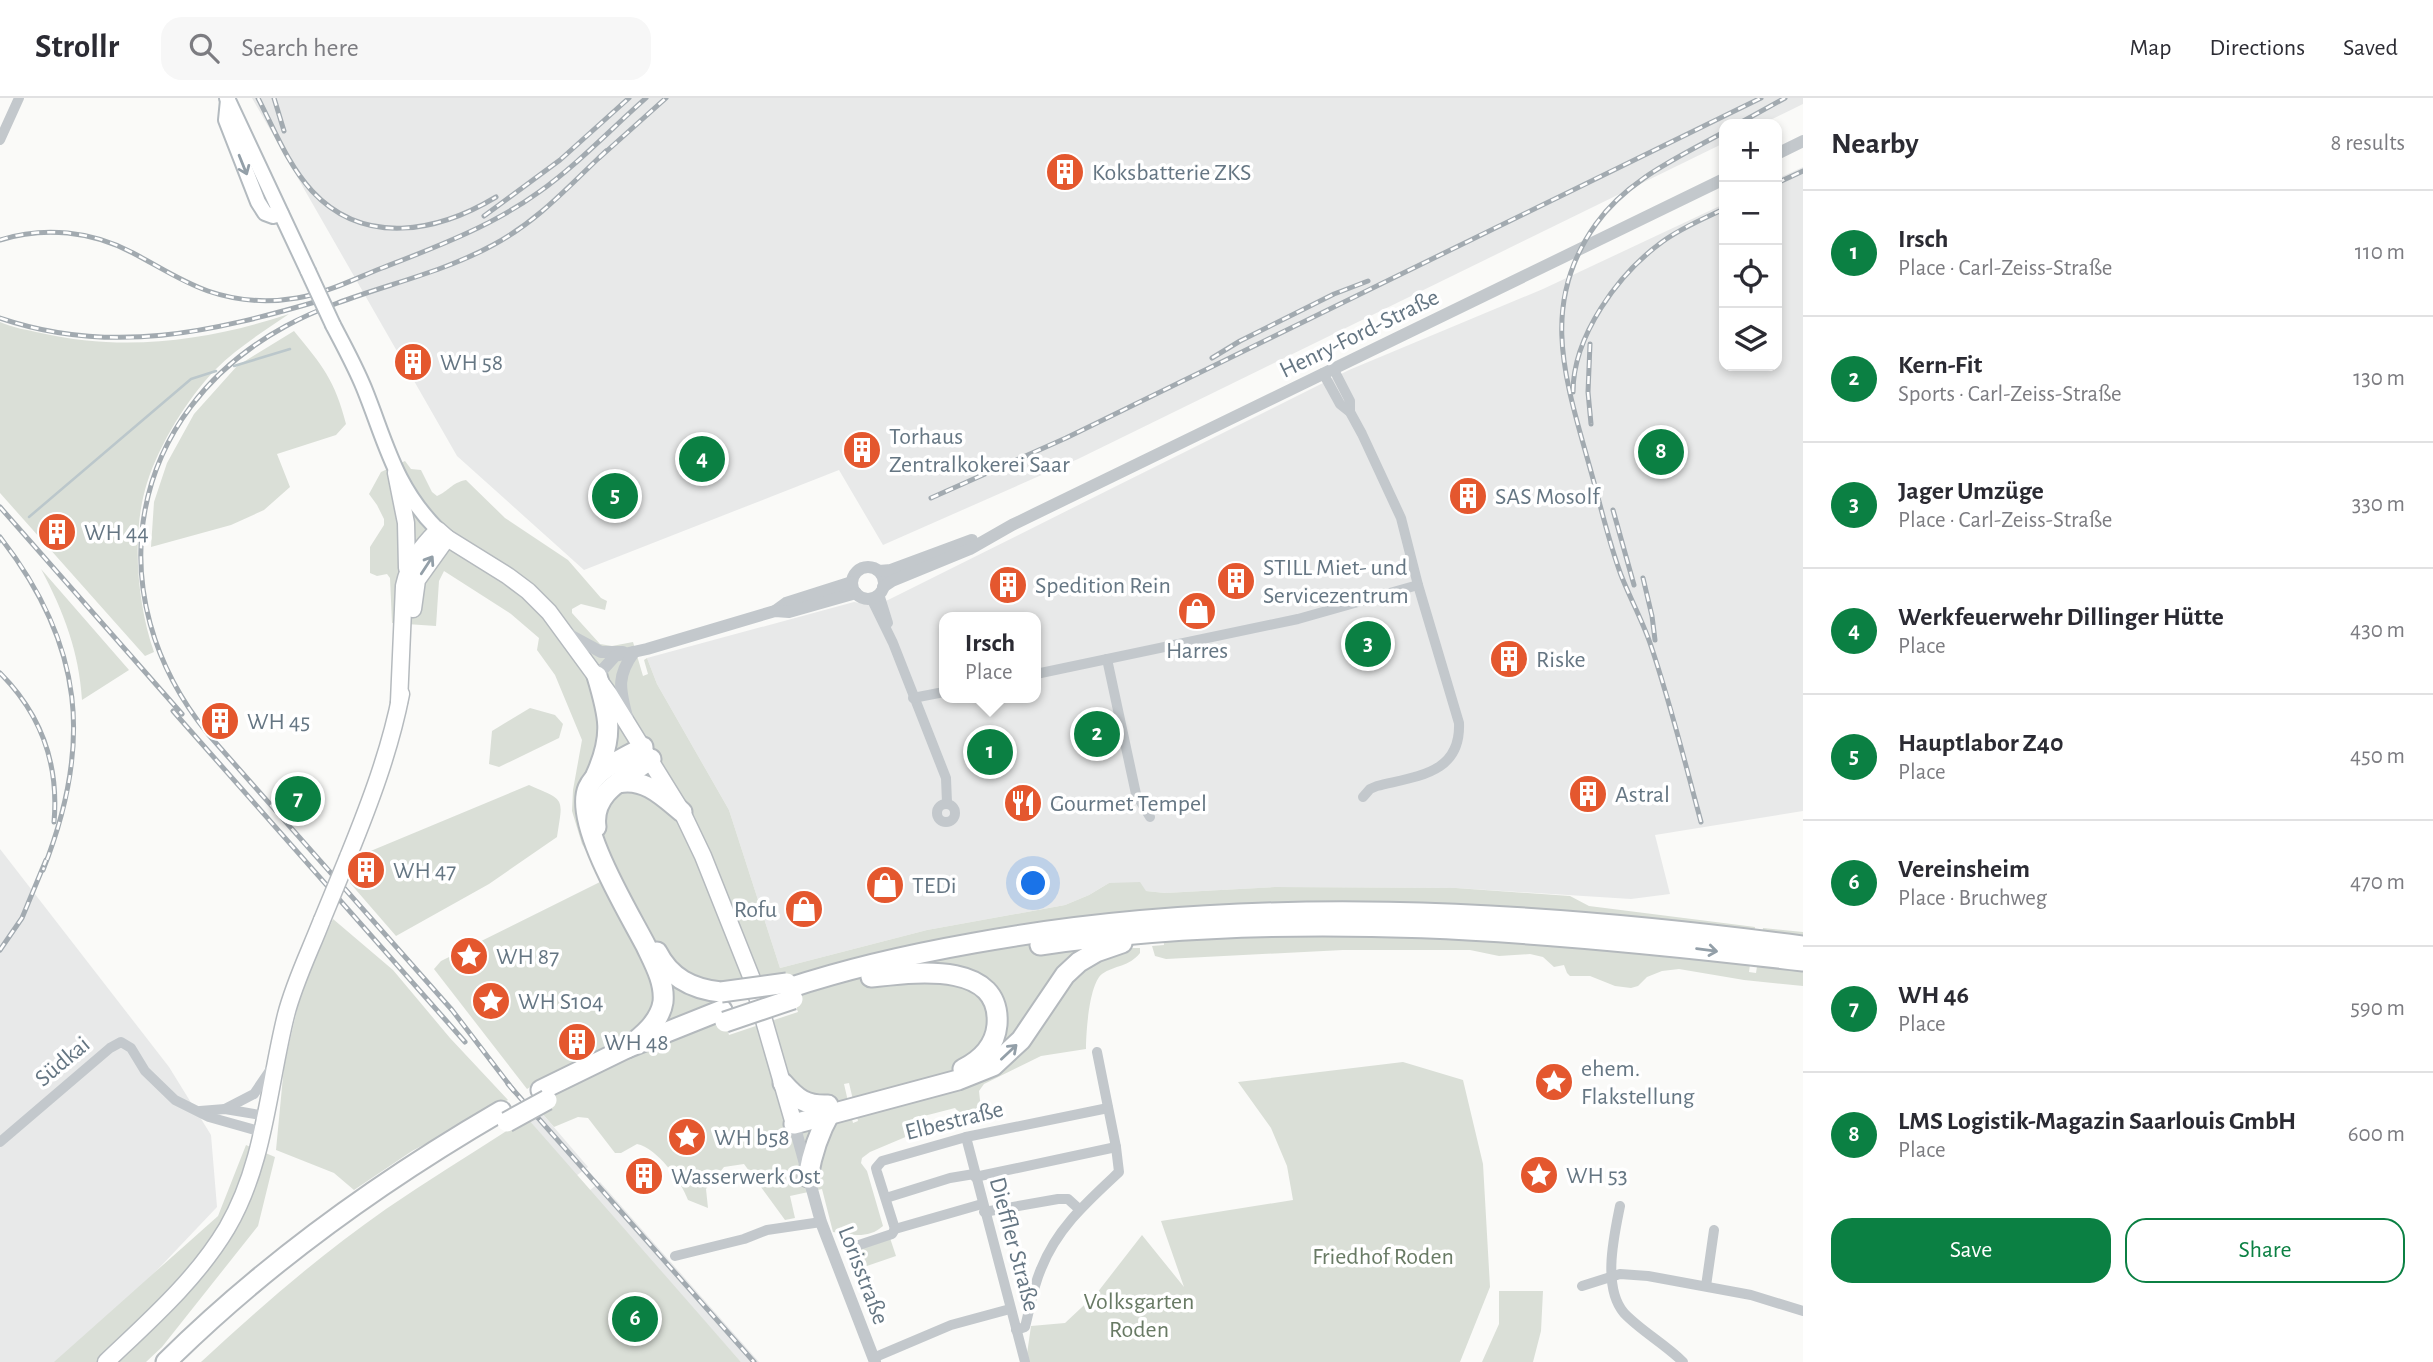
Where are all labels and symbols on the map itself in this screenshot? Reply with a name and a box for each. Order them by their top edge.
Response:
building icon: Koksbatterie ZKS [1044,151,1086,193]
one-way arrow [238,153,251,175]
place label: Koksbatterie ZKS [1092,161,1251,185]
street label: Henry-Ford-Straße [1276,285,1443,383]
building icon: WH 58 [392,341,434,383]
place label: WH 58 [440,351,503,375]
place label: Torhaus Zentralkokerei Saar [889,425,1070,477]
pin: 8 [1638,426,1684,478]
building icon: Torhaus Zentralkokerei Saar [841,429,883,471]
pin: 4 [679,433,725,485]
pin: 5 [592,470,638,522]
building icon: SAS Mosolf [1447,475,1489,517]
place label: SAS Mosolf [1495,485,1601,509]
building icon: WH 44 [36,511,78,553]
place label: WH 44 [84,521,149,545]
one-way arrow [420,556,434,575]
place label: STILL Miet- und Servicezentrum [1263,556,1409,608]
building icon: STILL Miet- und Servicezentrum [1215,560,1257,602]
building icon: Spedition Rein [987,564,1029,606]
place label: Spedition Rein [1035,574,1171,598]
shop icon: Harres [1176,590,1218,632]
pin: 3 [1345,618,1391,670]
building icon: Riske [1488,638,1530,680]
place label: Harres [1166,639,1228,663]
place label: Riske [1536,648,1586,672]
building icon: WH 45 [199,700,241,742]
pin: 2 [1074,708,1120,760]
place label: WH 45 [247,710,310,734]
pin: 1 [967,726,1013,778]
pin: 7 [275,773,321,825]
building icon: Astral [1567,773,1609,815]
restaurant icon: Gourmet Tempel [1002,782,1044,824]
place label: Astral [1615,783,1670,807]
place label: Gourmet Tempel [1050,792,1207,816]
building icon: WH 47 [345,849,387,891]
place label: WH 47 [393,859,456,883]
shop icon: TEDi [864,864,906,906]
your location [1016,866,1050,900]
place label: TEDi [912,874,957,898]
shop icon: Rofu [783,888,825,930]
place label: Rofu [734,898,777,922]
place icon: WH 87 [448,935,490,977]
one-way arrow [1695,944,1717,957]
place label: WH 87 [496,945,559,969]
place icon: WH S104 [470,980,512,1022]
place label: WH S104 [518,990,604,1014]
building icon: WH 48 [556,1021,598,1063]
place label: WH 48 [604,1031,669,1055]
street label: Südkai [31,1032,95,1091]
one-way arrow [1000,1044,1017,1061]
place label: ehem. Flakstellung [1581,1057,1695,1109]
place icon: ehem. Flakstellung [1533,1061,1575,1103]
street label: Elbestraße [903,1097,1006,1145]
place icon: WH b58 [666,1116,708,1158]
place label: WH b58 [714,1126,790,1150]
place icon: WH 53 [1518,1154,1560,1196]
building icon: Wasserwerk Ost [623,1155,665,1197]
place label: WH 53 [1566,1164,1628,1188]
place label: Wasserwerk Ost [671,1165,821,1189]
street label: Dieffler Straße [985,1175,1043,1314]
street label: Lorisstraße [833,1223,893,1328]
park label: Friedhof Roden [1312,1245,1454,1269]
park label: Volksgarten Roden [1084,1290,1194,1342]
pin: 6 [612,1293,658,1345]

